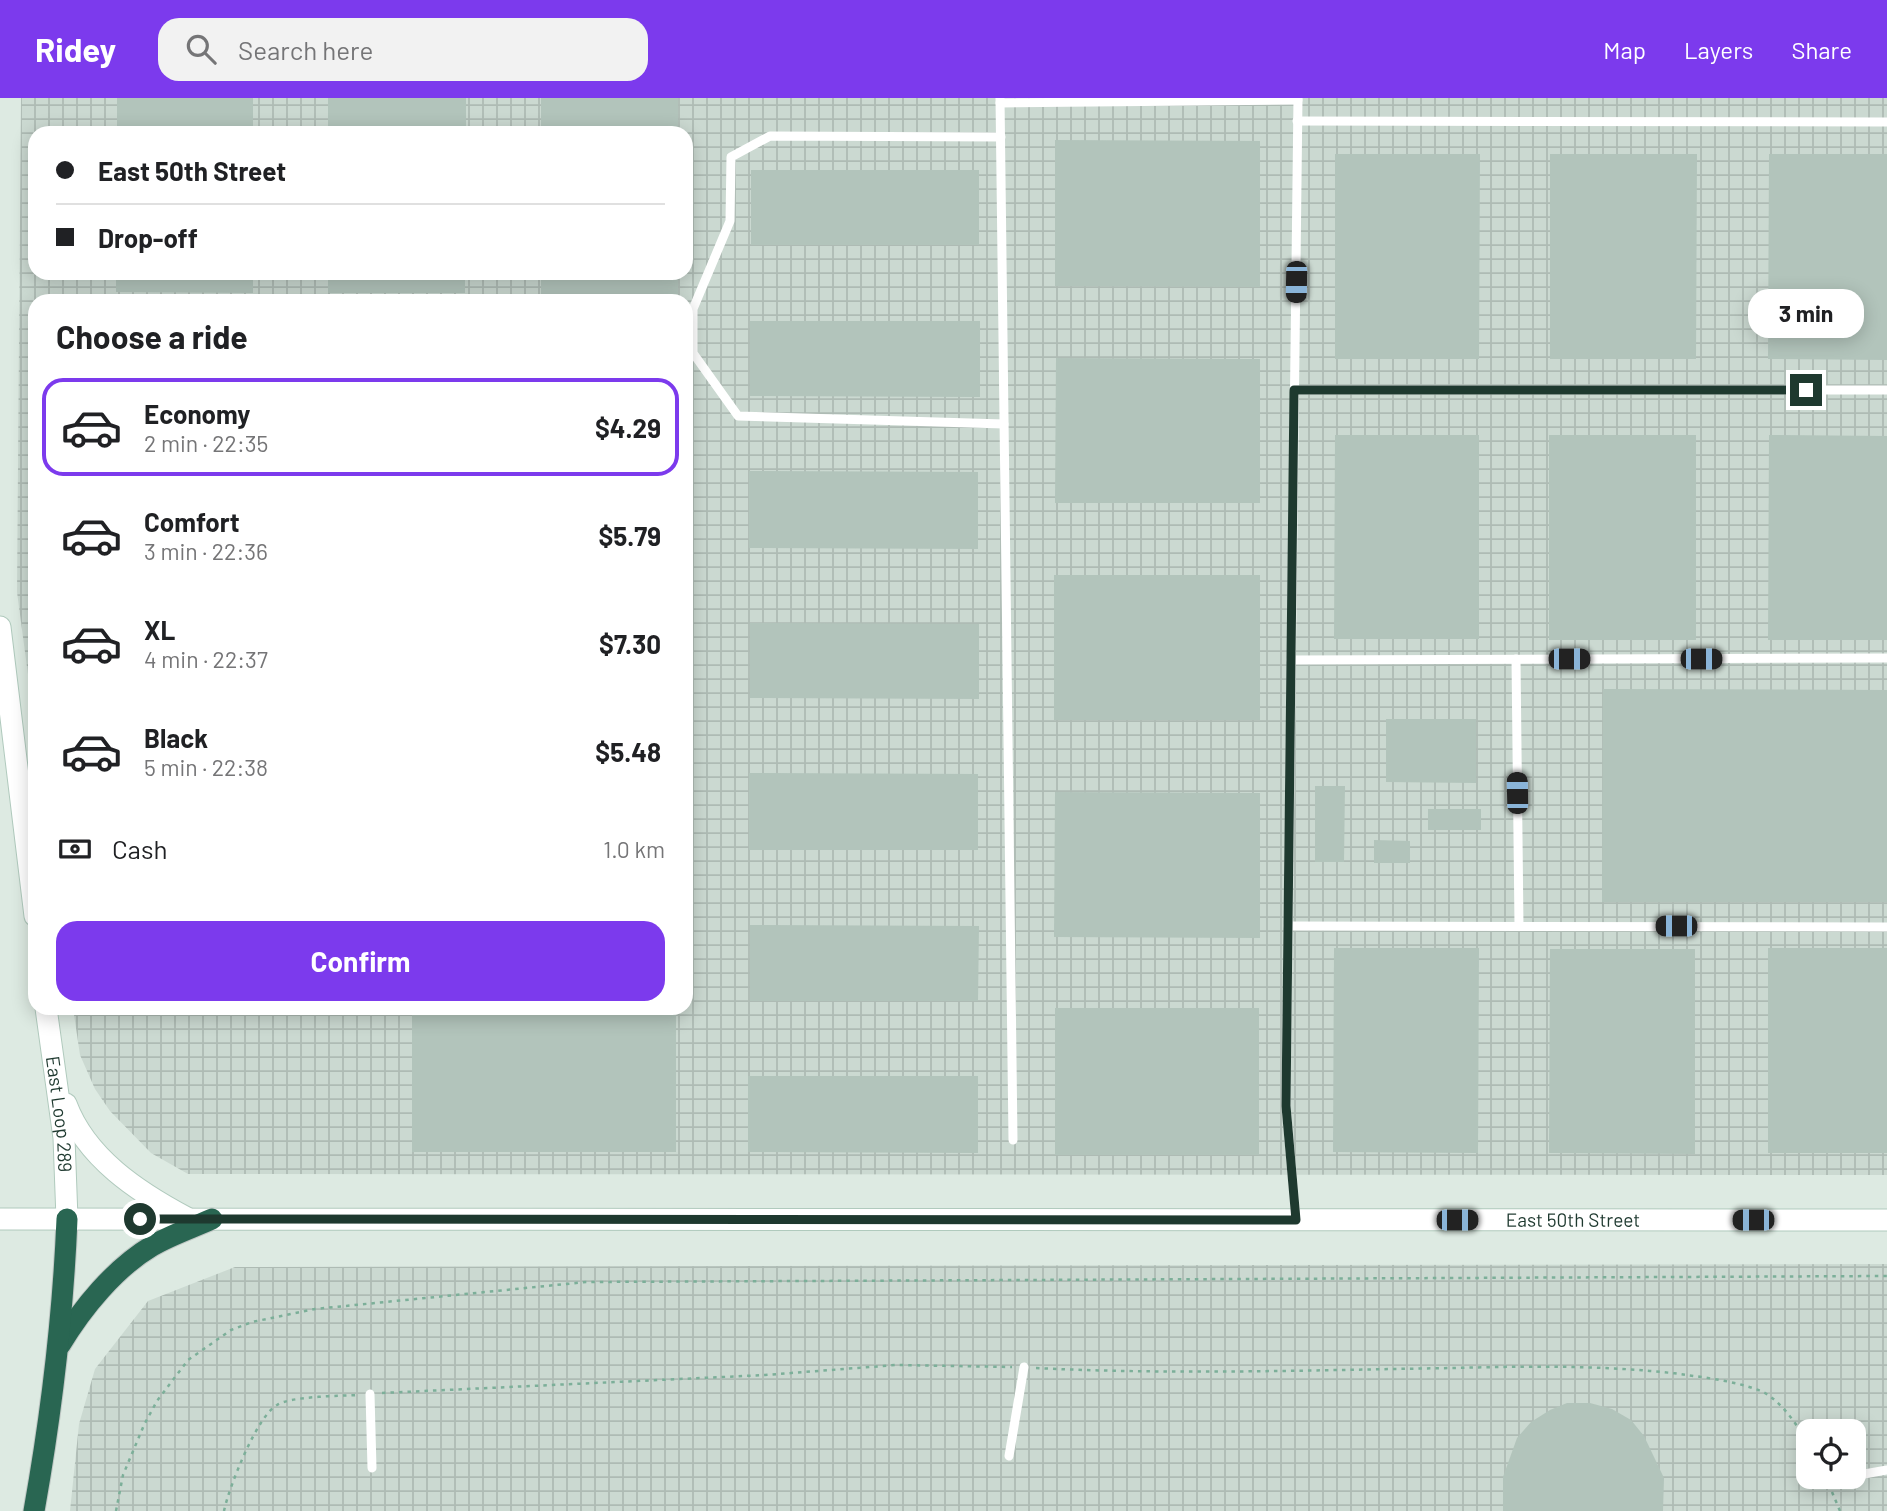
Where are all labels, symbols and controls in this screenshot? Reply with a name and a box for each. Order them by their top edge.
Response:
search box [158,18,648,81]
text: Ridey [35,29,116,69]
icon: search [182,30,220,68]
text: Search here [238,34,373,65]
text: Map [1603,35,1646,64]
text: Layers [1684,35,1753,64]
text: Share [1791,35,1852,64]
text: East 50th Street [98,155,286,186]
text: Drop-off [98,222,198,253]
car [1286,261,1307,303]
callout: 3 min [1748,288,1864,338]
text: 3 min [1779,299,1833,327]
text: Choose a ride [56,317,248,355]
route end [1790,374,1822,406]
icon: car [60,396,123,459]
text: Economy [144,398,250,429]
text: $4.29 [595,412,661,443]
text: 2 min · 22:35 [144,429,268,457]
icon: car [60,504,123,567]
text: Comfort [144,506,240,537]
text: $5.79 [598,520,661,551]
text: 3 min · 22:36 [144,537,268,565]
icon: car [60,612,123,675]
text: XL [144,614,175,645]
text: $7.30 [599,628,661,659]
text: 4 min · 22:37 [144,645,268,673]
car [1549,649,1591,670]
car [1681,649,1723,670]
icon: car [60,720,123,783]
text: Black [144,722,208,753]
text: $5.48 [595,736,661,767]
text: 5 min · 22:38 [144,753,268,781]
car [1507,772,1528,814]
icon: cash [56,830,94,868]
text: Cash [112,833,167,864]
text: 1.0 km [603,835,665,863]
car [1656,916,1698,937]
button: Confirm [56,921,665,1001]
street label: East Loop 289 [42,1054,77,1173]
route start [124,1203,156,1235]
street label: East 50th Street [1506,1208,1640,1231]
car [1437,1210,1479,1231]
car [1733,1210,1775,1231]
map controls [1796,1419,1866,1489]
button: locate [1796,1419,1866,1489]

